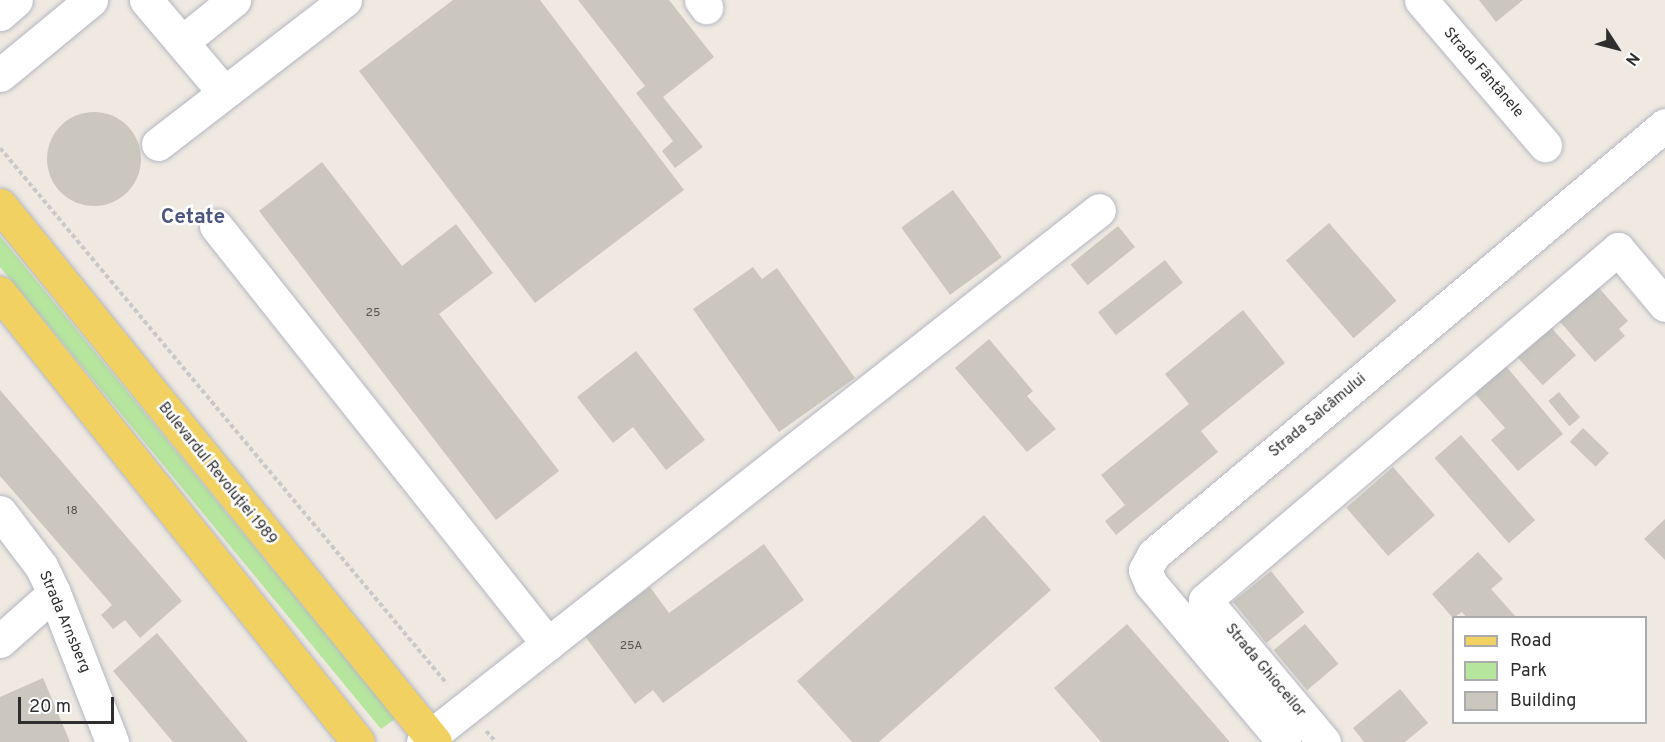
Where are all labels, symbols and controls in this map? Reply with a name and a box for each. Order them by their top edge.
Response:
north arrow [1587,18,1647,78]
street label: Strada Fântânele [1439,24,1527,122]
text: N [1620,48,1643,69]
district label: Cetate [161,205,225,231]
house number: 25 [366,307,380,321]
street label: Strada Salcâmului [1266,370,1370,462]
street label: Bulevardul Revoluției 1989 [154,399,280,549]
house number: 18 [66,505,78,519]
street label: Strada Arnsberg [34,568,94,676]
legend [1452,616,1647,724]
street label: Strada Ghioceilor [1221,621,1309,721]
text: Road [1510,630,1552,653]
house number: 25A [620,640,642,654]
text: Park [1510,660,1547,683]
scale bar [21,685,117,723]
text: Building [1510,690,1576,713]
text: 20 m [29,696,71,719]

